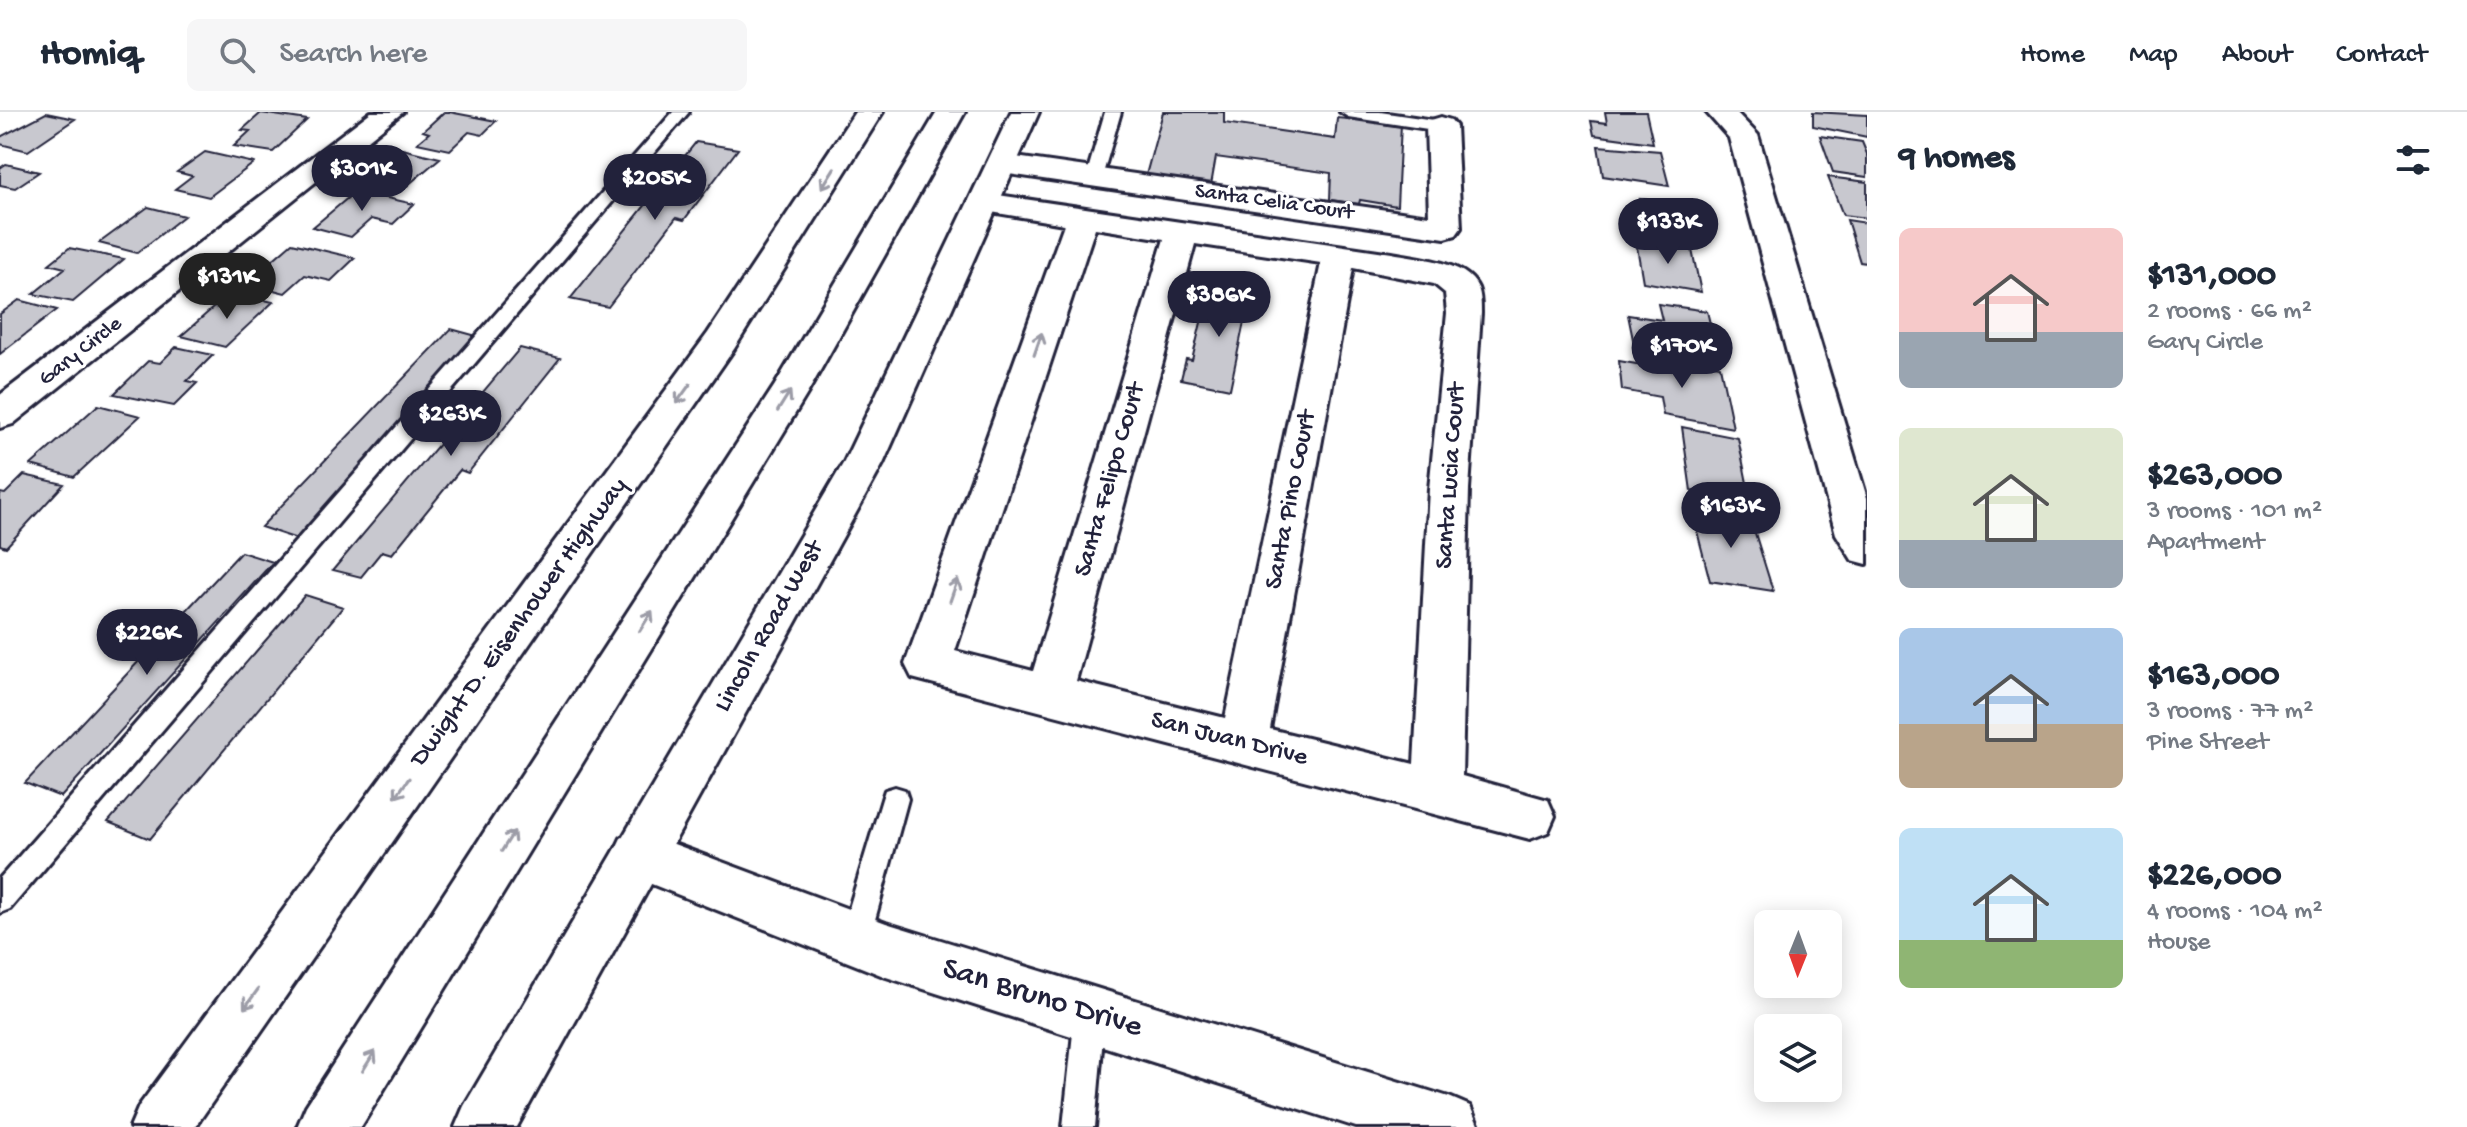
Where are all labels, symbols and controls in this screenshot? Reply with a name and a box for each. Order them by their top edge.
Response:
search box [187,19,747,91]
text: Homiq [40,33,139,77]
icon: search [215,33,259,77]
text: Search here [279,38,427,73]
text: Home [2020,39,2085,72]
text: Map [2129,39,2178,72]
text: About [2222,39,2292,72]
text: Contact [2336,39,2427,72]
icon: filters [2391,138,2435,182]
text: 9 homes [1899,140,2014,180]
pin: $301K [306,145,418,213]
pin: $205K [599,154,711,222]
text: $301K [330,155,394,186]
text: $205K [621,164,689,195]
one-way arrow [820,166,836,189]
street label: Santa Celia Court [1193,179,1357,227]
pin: $133K [1612,198,1724,266]
text: $133K [1636,208,1700,239]
pin: $131K [171,253,283,321]
text: $131,000 [2147,257,2276,297]
icon: home [1963,260,2059,356]
text: $131K [197,263,257,294]
pin: $386K [1163,271,1275,339]
text: $386K [1186,281,1252,312]
text: 2 rooms · 66 m² [2147,297,2312,328]
street label: Gary Circle [34,311,128,392]
pin: $170K [1626,322,1738,390]
text: Gary Circle [2147,328,2263,359]
one-way arrow [1032,332,1047,357]
text: $170K [1650,332,1714,363]
street label: Santa Felipo Court [1069,377,1154,581]
street label: Santa Lucia Court [1430,380,1474,570]
one-way arrow [675,383,692,404]
pin: $263K [395,390,507,458]
one-way arrow [776,390,792,412]
text: $263K [418,400,484,431]
street label: Santa Pino Court [1259,406,1325,592]
text: $263,000 [2147,457,2282,497]
icon: home [1963,460,2059,556]
street label: Dwight D. Eisenhower Highway [404,472,635,775]
pin: $163K [1675,482,1787,550]
text: $163K [1699,492,1763,523]
text: 3 rooms · 101 m² [2147,497,2322,528]
text: Apartment [2147,528,2264,559]
street label: Lincoln Road West [708,534,833,718]
one-way arrow [947,578,962,603]
pin: $226K [91,609,203,677]
one-way arrow [639,610,655,633]
text: $226K [115,619,179,650]
text: $163,000 [2147,657,2279,697]
icon: home [1963,660,2059,756]
text: 3 rooms · 77 m² [2147,697,2313,728]
street label: San Juan Drive [1147,706,1311,775]
text: Pine Street [2147,728,2268,759]
one-way arrow [394,777,411,798]
one-way arrow [500,830,516,853]
text: $226,000 [2147,857,2281,897]
icon: home [1963,860,2059,956]
text: 4 rooms · 104 m² [2147,897,2323,928]
north arrow [1754,910,1842,998]
map controls [1754,910,1842,1102]
text: House [2147,928,2211,959]
street label: San Bruno Drive [937,951,1147,1048]
one-way arrow [243,988,259,1010]
button: layers [1754,1014,1842,1102]
one-way arrow [361,1050,377,1073]

